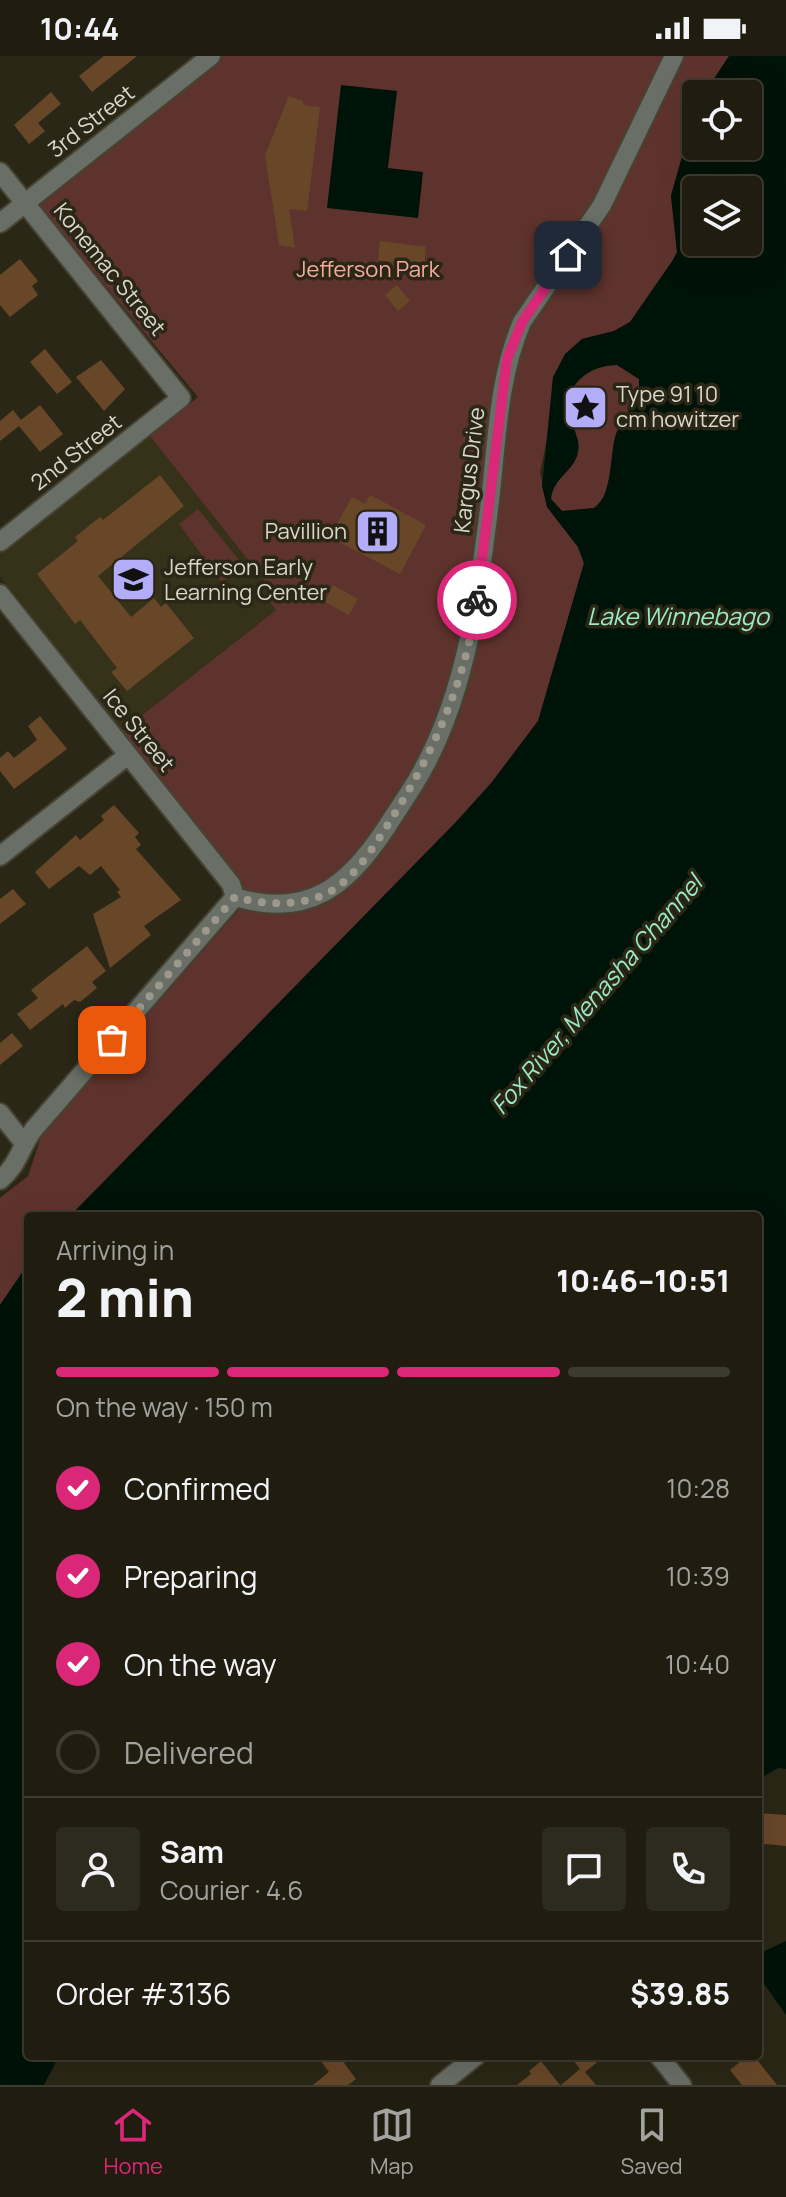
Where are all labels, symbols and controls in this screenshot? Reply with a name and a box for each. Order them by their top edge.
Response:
text: 10:44 [40,8,119,49]
street label: 3rd Street [42,78,141,164]
map controls [682,80,762,256]
button: locate [682,80,762,160]
button: layers [682,176,762,256]
street label: Konemac Street [47,196,173,342]
pin [534,221,602,289]
icon: home [546,233,590,277]
park label: Jefferson Park [296,254,441,284]
place label: Type 91 10 cm howitzer [616,379,739,434]
place icon: Type 91 10 cm howitzer [561,383,609,431]
street label: Kargus Drive [446,405,492,534]
street label: 2nd Street [24,407,128,497]
building icon: Pavillion [354,507,402,555]
place label: Pavillion [265,516,347,546]
place label: Jefferson Early Learning Center [164,552,327,607]
school or university icon: Jefferson Early Learning Center [109,556,157,604]
courier [437,560,517,640]
icon: bike [455,578,499,622]
water label: Lake Winnebago [587,599,771,632]
street label: Ice Street [96,682,182,778]
water label: Fox River, Menasha Channel [483,865,711,1121]
pin [78,1006,146,1074]
icon: bag [90,1018,134,1062]
text: Arriving in [56,1232,174,1268]
text: 10:46–10:51 [556,1260,730,1301]
text: 2 min [56,1262,194,1333]
text: On the way · 150 m [56,1389,273,1425]
icon: check [56,1466,100,1510]
text: Confirmed [124,1468,271,1509]
text: 10:28 [666,1470,730,1506]
icon: check [56,1554,100,1598]
text: Preparing [124,1556,258,1597]
text: 10:39 [666,1558,730,1594]
icon: check [56,1642,100,1686]
text: On the way [124,1644,277,1685]
text: 10:40 [665,1646,730,1682]
text: Delivered [124,1732,254,1773]
button: person [56,1827,140,1911]
button: chat [542,1827,626,1911]
button: phone [646,1827,730,1911]
text: Sam [160,1831,224,1872]
text: Courier · 4.6 [160,1872,303,1908]
text: Order #3136 [56,1973,231,2014]
text: $39.85 [630,1973,730,2014]
tab: Home [103,2103,163,2181]
tab: Map [370,2103,414,2181]
tab: Saved [621,2103,683,2181]

